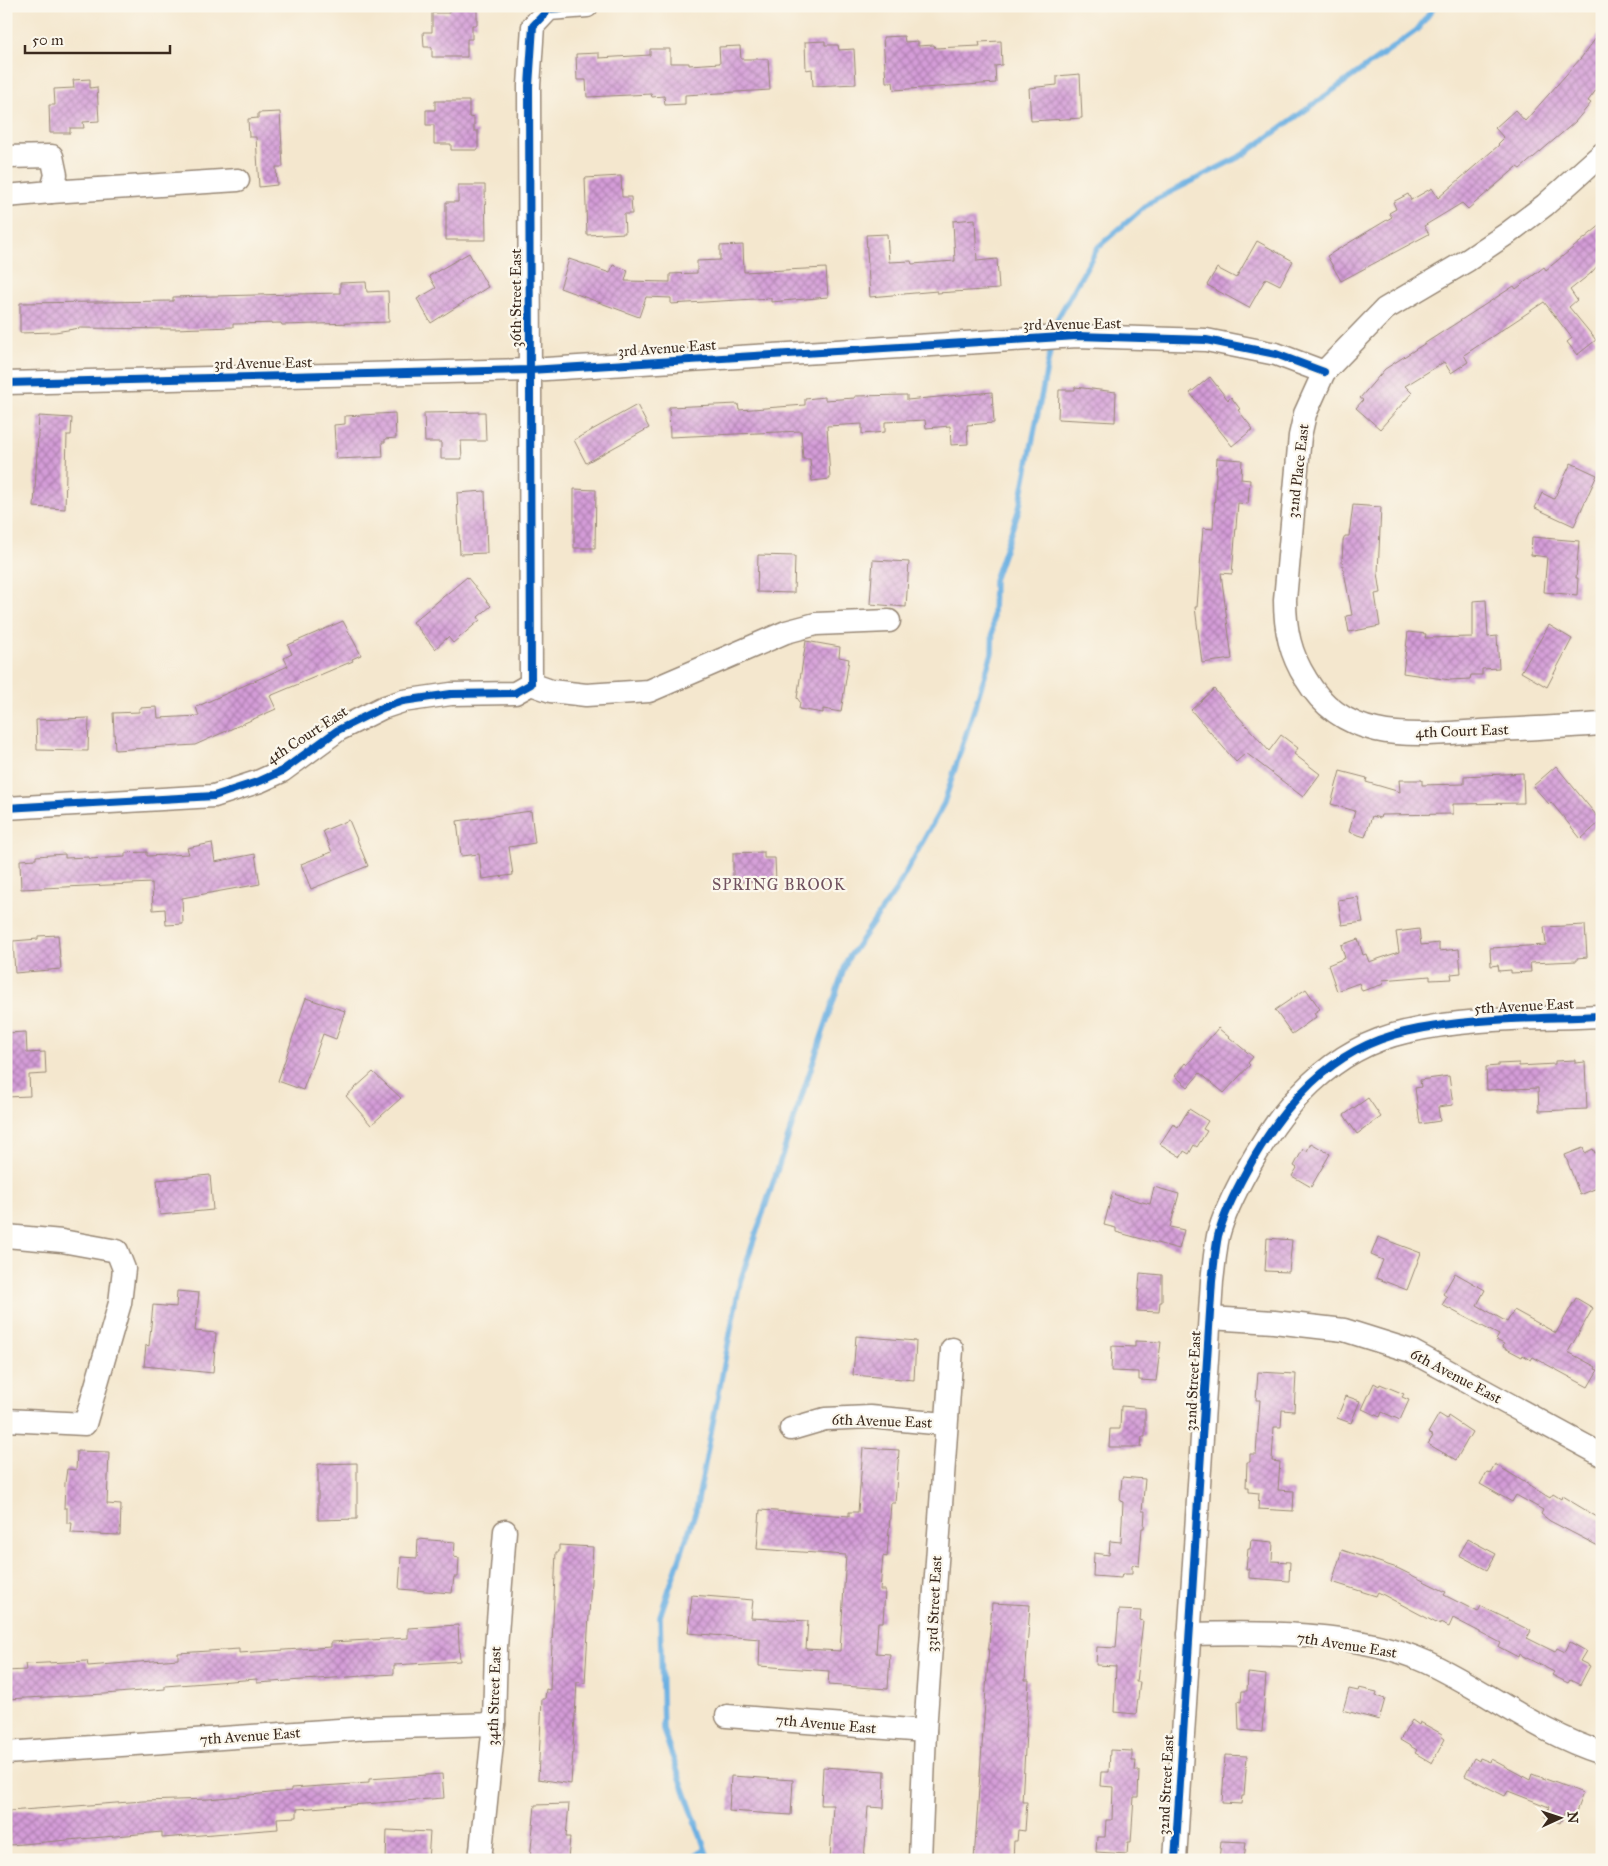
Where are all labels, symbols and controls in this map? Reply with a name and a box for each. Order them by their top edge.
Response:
scale bar [25,22,170,54]
text: 50 m [32,31,64,49]
street label: 36th Street East [507,248,525,347]
street label: 3rd Avenue East [1023,314,1122,334]
street label: 3rd Avenue East [617,336,717,360]
street label: 3rd Avenue East [214,353,313,373]
street label: 32nd Place East [1283,422,1313,519]
street label: 4th Court East [263,702,352,768]
street label: 4th Court East [1415,720,1510,742]
district label: SPRING BROOK [712,875,846,894]
street label: 5th Avenue East [1474,994,1575,1018]
street label: 32nd Street East [1181,1330,1205,1432]
street label: 6th Avenue East [1407,1344,1505,1408]
street label: 6th Avenue East [831,1410,933,1432]
street label: 33rd Street East [922,1555,946,1653]
street label: 7th Avenue East [1296,1628,1399,1662]
street label: 34th Street East [483,1645,505,1746]
street label: 7th Avenue East [775,1711,878,1737]
street label: 7th Avenue East [199,1723,302,1749]
street label: 32nd Street East [1154,1734,1178,1836]
north arrow [1536,1794,1586,1844]
text: N [1564,1811,1581,1824]

